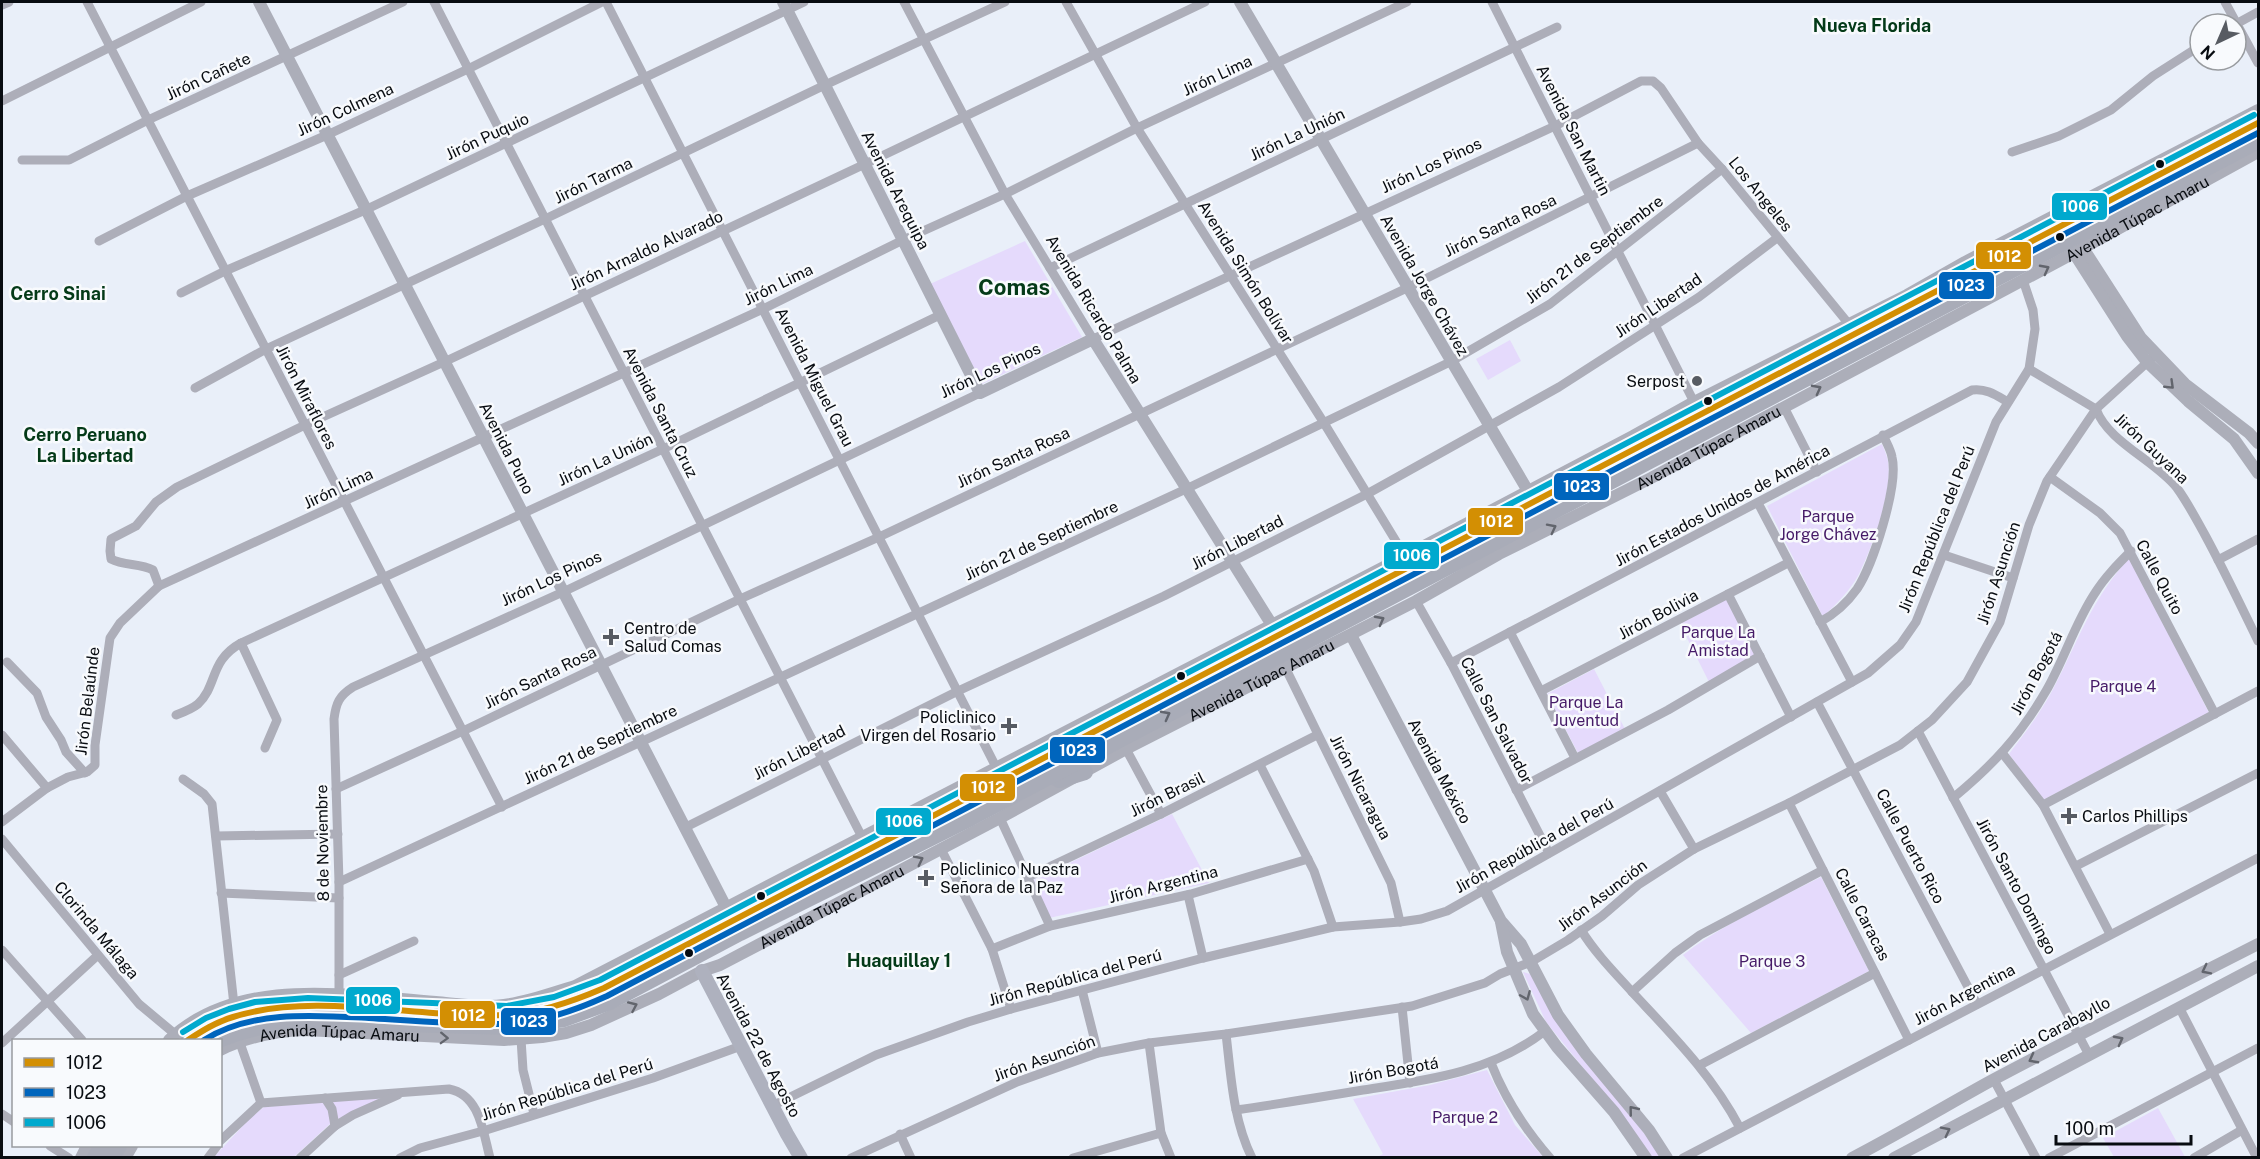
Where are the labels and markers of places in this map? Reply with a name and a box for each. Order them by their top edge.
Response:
unlabelled marker [2154,158,2166,170]
unlabelled marker [2054,231,2066,243]
place label: Serpost [1626,372,1685,391]
marker: Serpost [1690,374,1704,388]
unlabelled marker [1702,395,1714,407]
place label: Centro de Salud Comas [624,619,722,656]
marker: Centro de Salud Comas [602,628,620,646]
unlabelled marker [1175,670,1187,682]
place label: Policlinico Virgen del Rosario [860,708,996,745]
marker: Policlinico Virgen del Rosario [1000,717,1018,735]
marker: Carlos Phillips [2060,807,2078,825]
place label: Carlos Phillips [2082,807,2188,826]
place label: Policlinico Nuestra Señora de la Paz [940,860,1079,897]
marker: Policlinico Nuestra Señora de la Paz [917,869,935,887]
unlabelled marker [755,890,767,902]
unlabelled marker [683,947,695,959]

